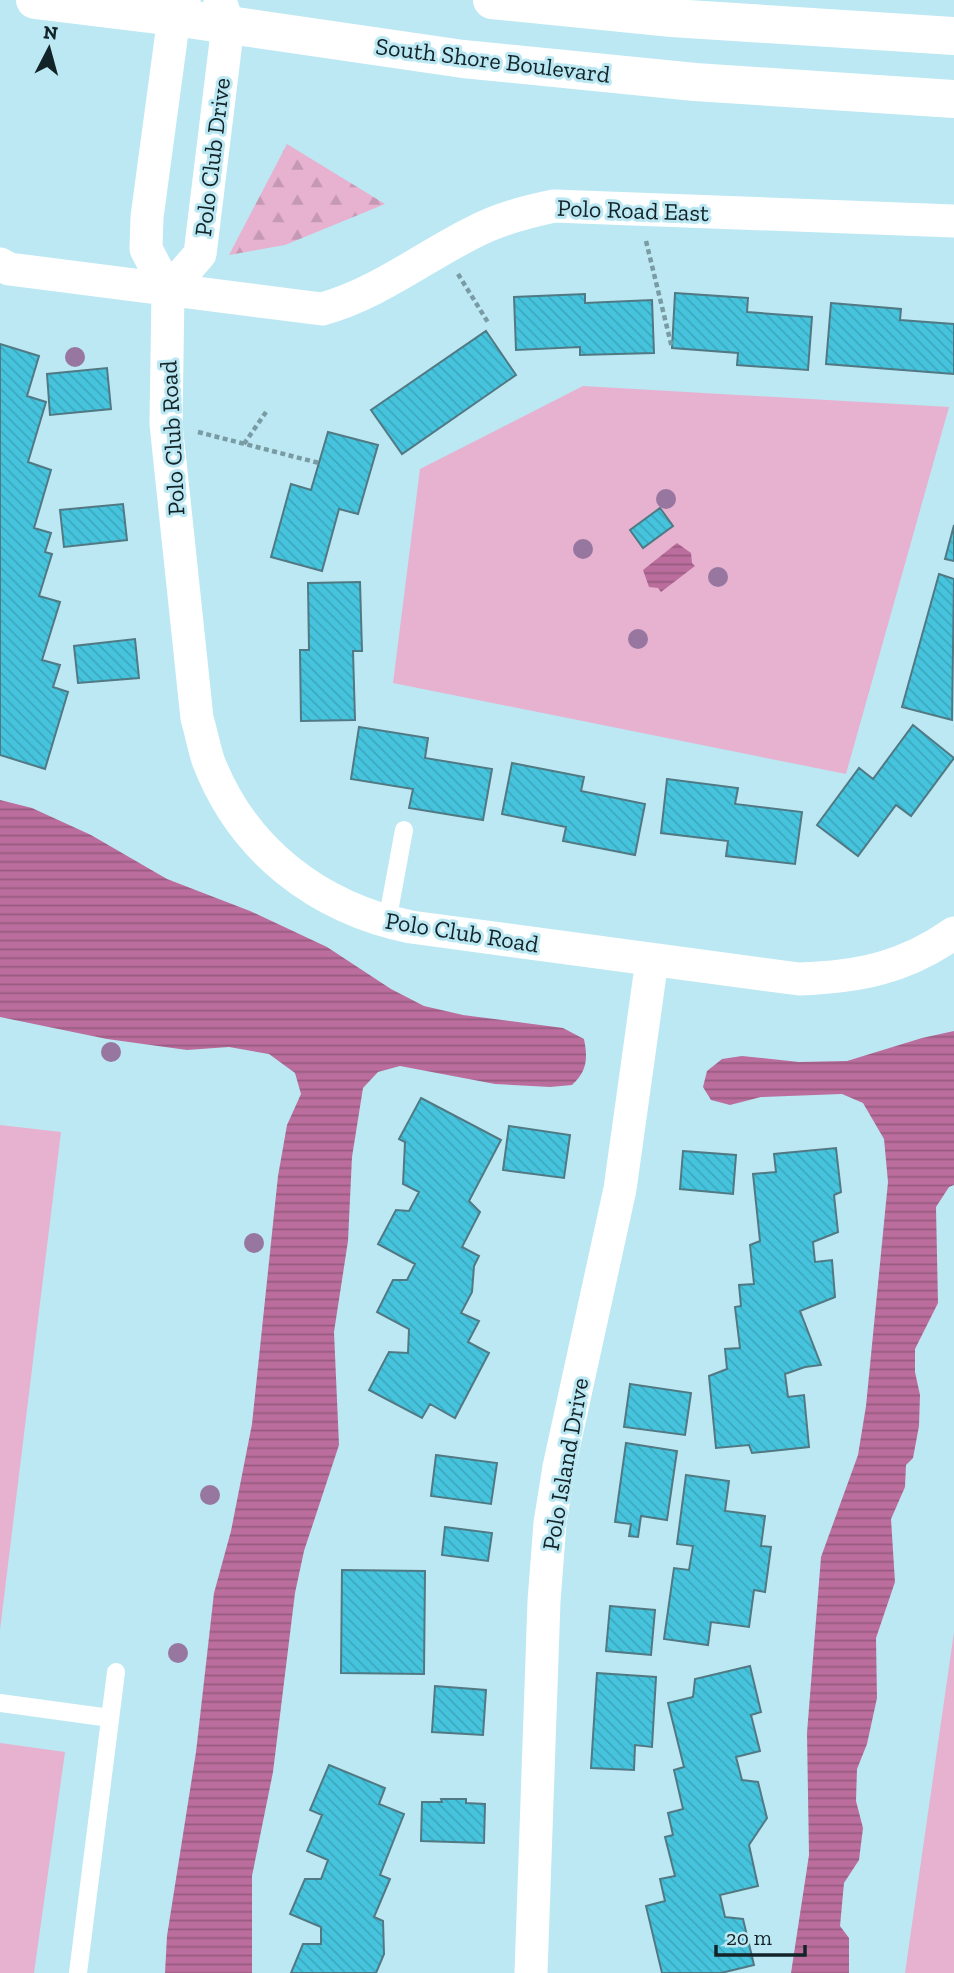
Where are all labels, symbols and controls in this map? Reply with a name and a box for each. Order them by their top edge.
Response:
north arrow [14,14,84,84]
text: N [42,20,59,45]
street label: South Shore Boulevard [374,31,612,89]
street label: Polo Club Drive [188,76,236,238]
street label: Polo Road East [557,193,709,227]
street label: Polo Club Road [153,360,191,516]
street label: Polo Club Road [383,906,541,958]
street label: Polo Island Drive [536,1375,594,1553]
scale bar [716,1913,805,1957]
text: 20 m [726,1925,772,1950]

